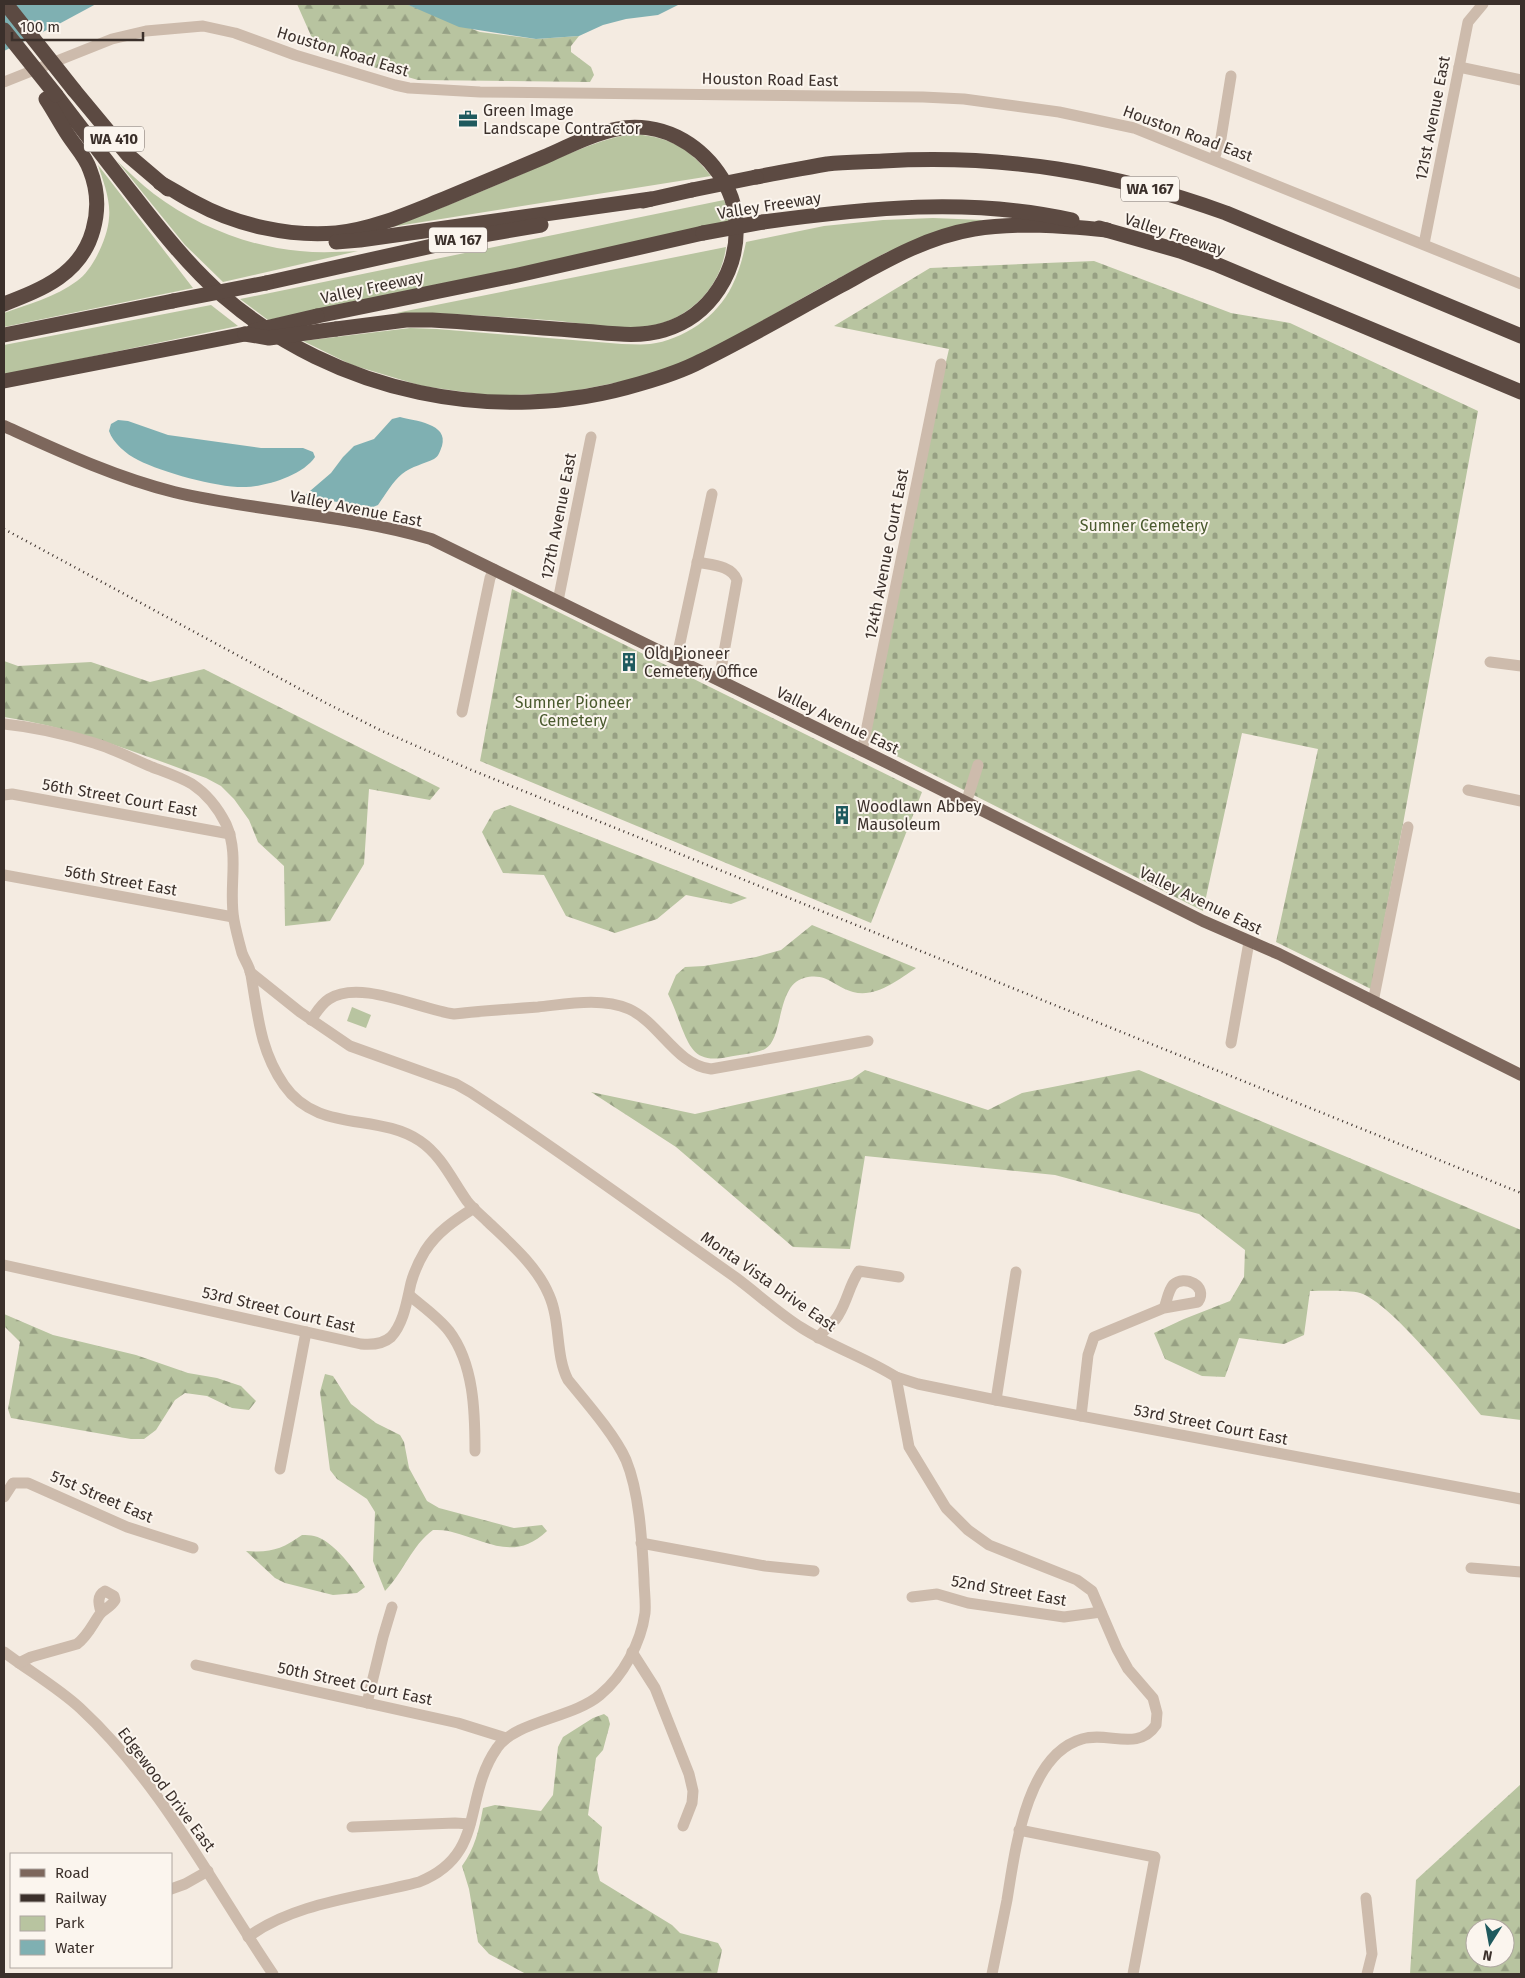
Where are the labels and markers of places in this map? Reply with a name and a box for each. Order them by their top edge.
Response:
place label: Green Image Landscape Contractor [483,101,642,138]
office icon: Green Image Landscape Contractor [457,108,479,130]
place label: Old Pioneer Cemetery Office [644,644,758,681]
building icon: Old Pioneer Cemetery Office [618,651,640,673]
place label: Woodlawn Abbey Mausoleum [857,797,981,834]
building icon: Woodlawn Abbey Mausoleum [831,804,853,826]

